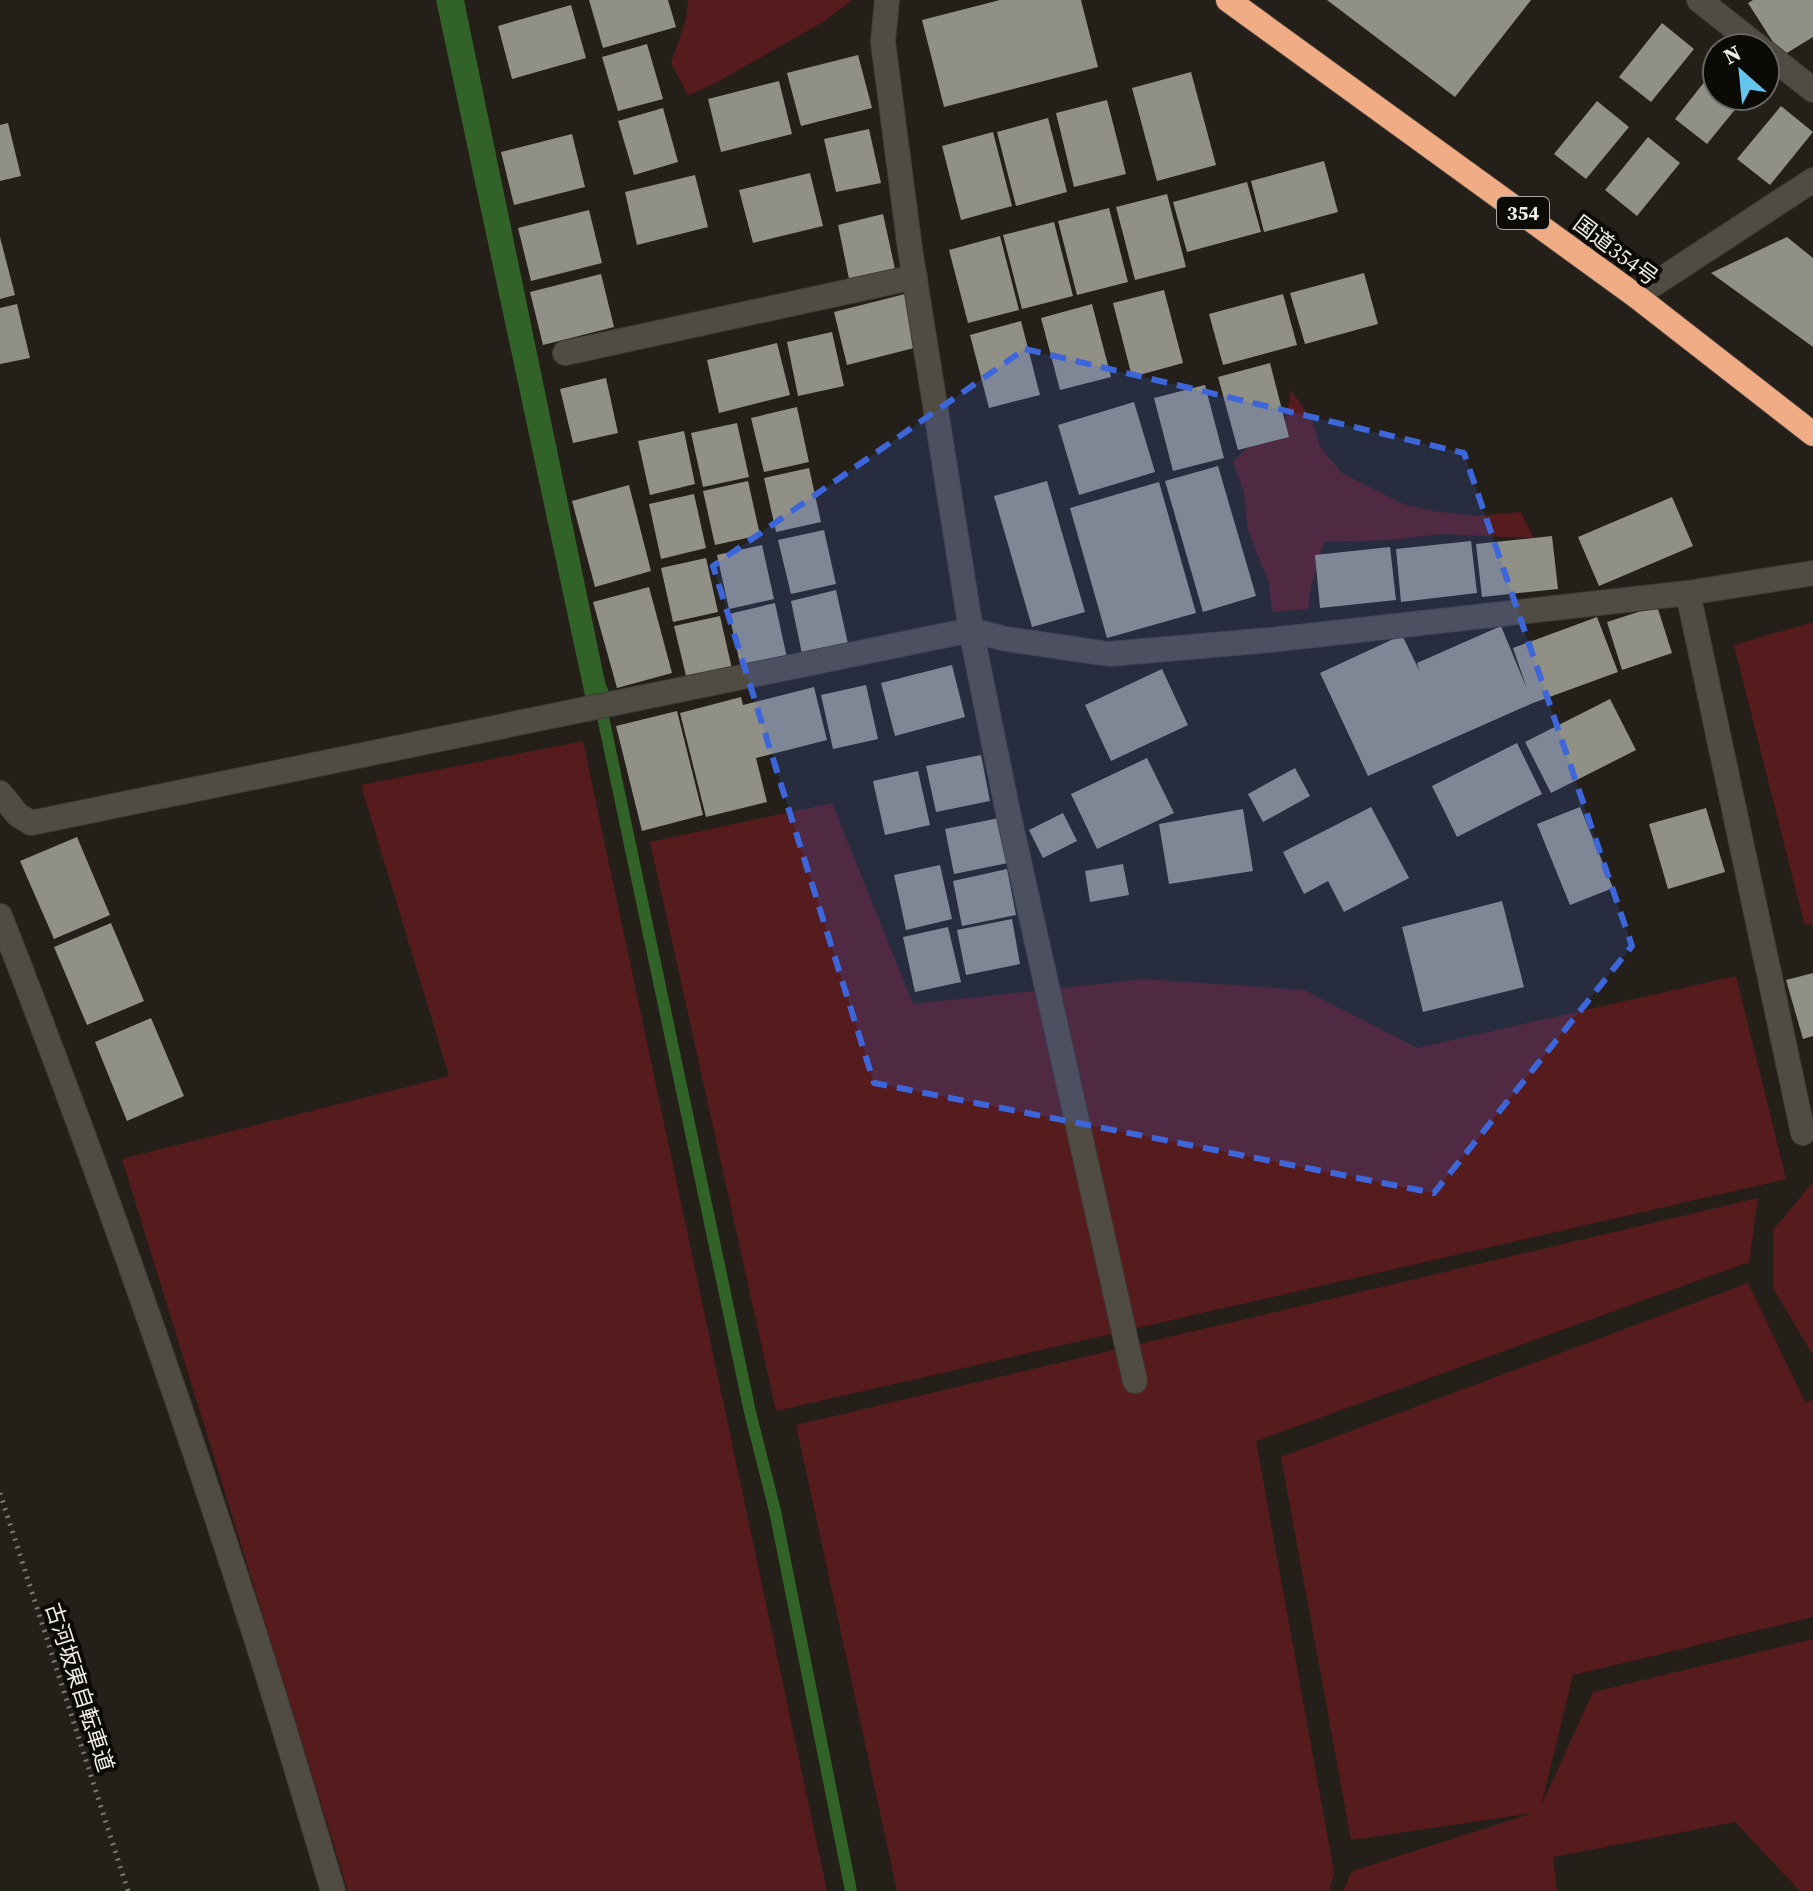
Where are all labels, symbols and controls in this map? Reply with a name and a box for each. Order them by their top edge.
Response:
north arrow [1701,32,1781,112]
text: N [1718,37,1746,71]
road number: 354 [1497,197,1549,229]
street label: 国道354号 [1567,208,1665,292]
street label: 古河坂東自転車道 [39,1599,121,1775]

